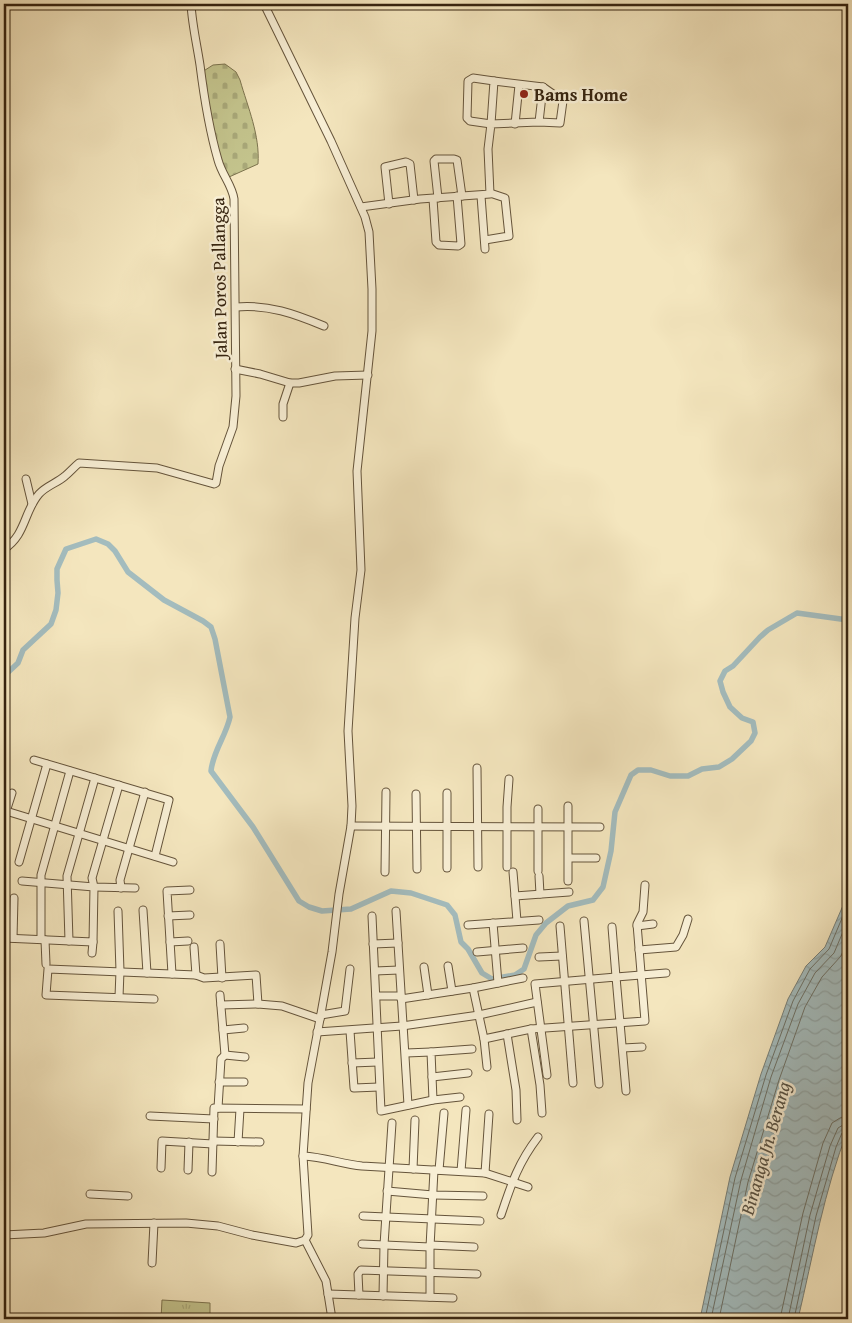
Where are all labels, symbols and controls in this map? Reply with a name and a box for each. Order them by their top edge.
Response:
place label: Bams Home [534,81,628,108]
marker: Bams Home [518,88,530,100]
street label: Jalan Poros Pallangga [204,197,234,361]
water label: Binanga Jn. Berang [732,1078,797,1219]

